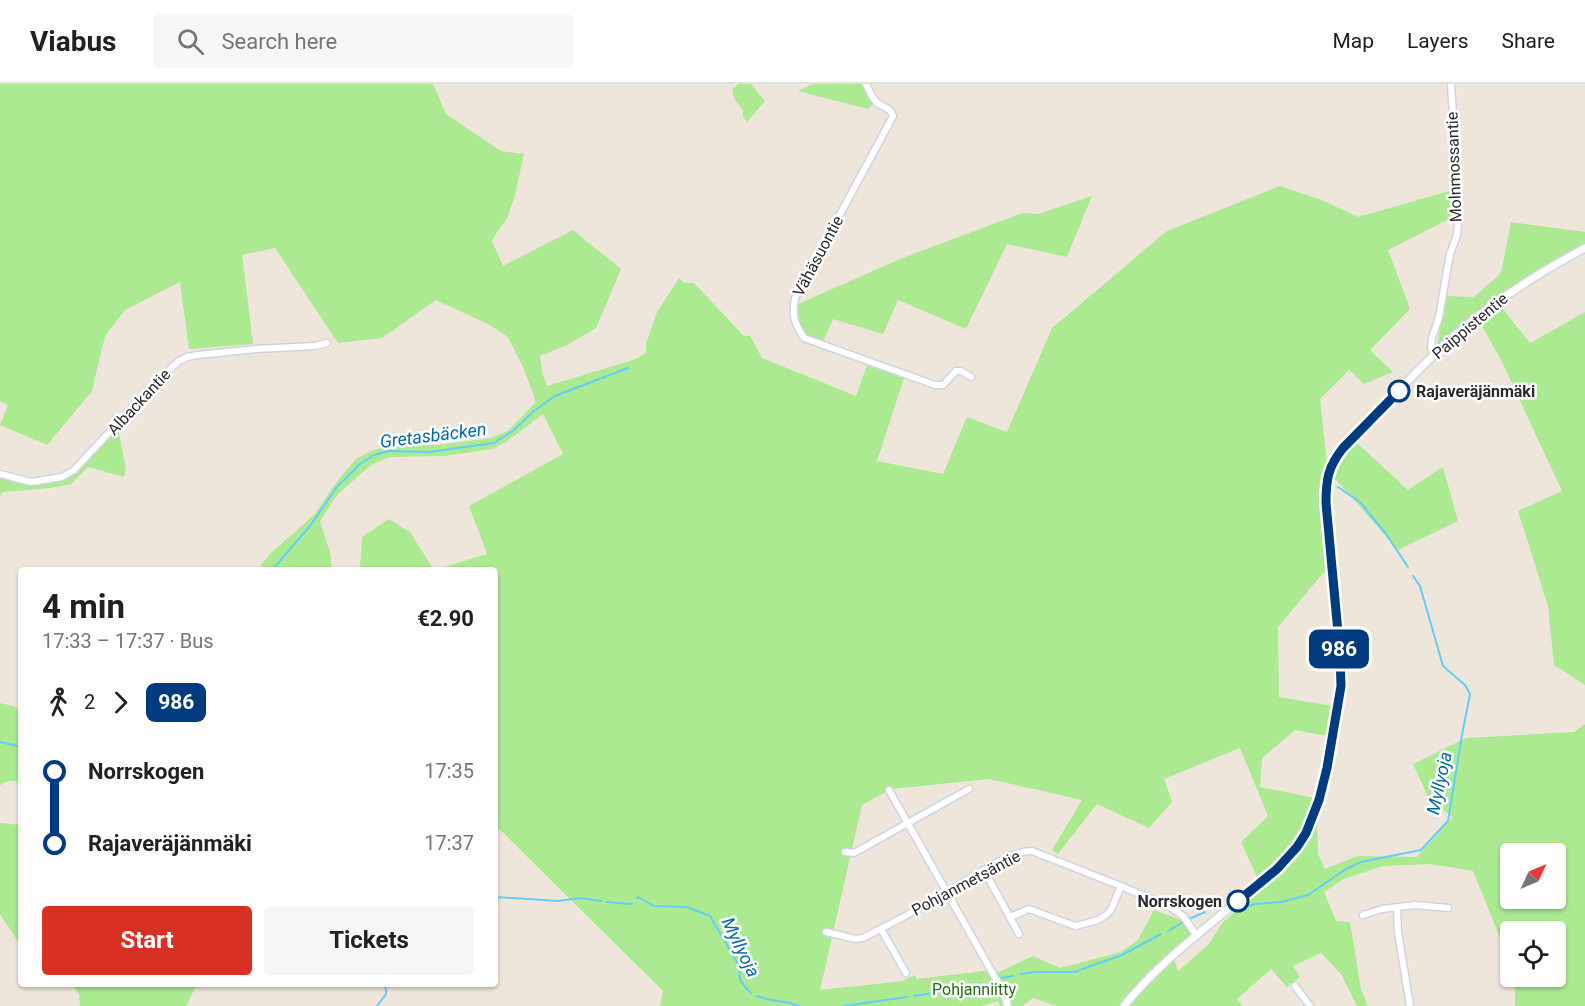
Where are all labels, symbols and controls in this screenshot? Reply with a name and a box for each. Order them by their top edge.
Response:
search box [153,14,573,68]
text: Viabus [30,25,117,58]
icon: search [174,25,207,58]
text: Search here [222,29,337,54]
text: Map [1332,29,1374,53]
text: Layers [1407,29,1468,53]
text: Share [1501,29,1555,53]
street label: Molnmossantie [1443,111,1465,223]
street label: Vähäsuontie [789,212,847,300]
street label: Paippistentie [1428,289,1512,363]
street label: Albackantie [104,365,174,439]
marker: Rajaveräjänmäki [1388,380,1410,402]
place label: Rajaveräjänmäki [1416,382,1535,401]
water label: Gretasbäcken [379,418,487,452]
text: 4 min [42,587,125,626]
text: €2.90 [417,606,474,631]
text: 17:33 – 17:37 · Bus [42,629,214,653]
line badge: 986 [1304,630,1374,668]
text: 986 [1321,637,1357,661]
icon: walk [42,686,75,719]
icon: forward [104,686,137,719]
text: 2 [84,690,95,714]
text: 986 [158,690,194,714]
water label: Myllyoja [1422,750,1456,816]
text: Norrskogen [88,759,204,784]
text: 17:35 [424,759,474,783]
text: Rajaveräjänmäki [88,831,252,856]
text: 17:37 [424,831,474,855]
north arrow [1500,843,1566,909]
map controls [1500,843,1566,987]
street label: Pohjanmetsäntie [908,846,1024,920]
marker: Norrskogen [1227,890,1249,912]
place label: Norrskogen [1137,892,1222,911]
button: Start [42,906,252,975]
button: Tickets [264,906,474,975]
water label: Myllyoja [718,914,764,980]
button: locate [1500,921,1566,987]
park label: Pohjanniitty [932,980,1016,999]

